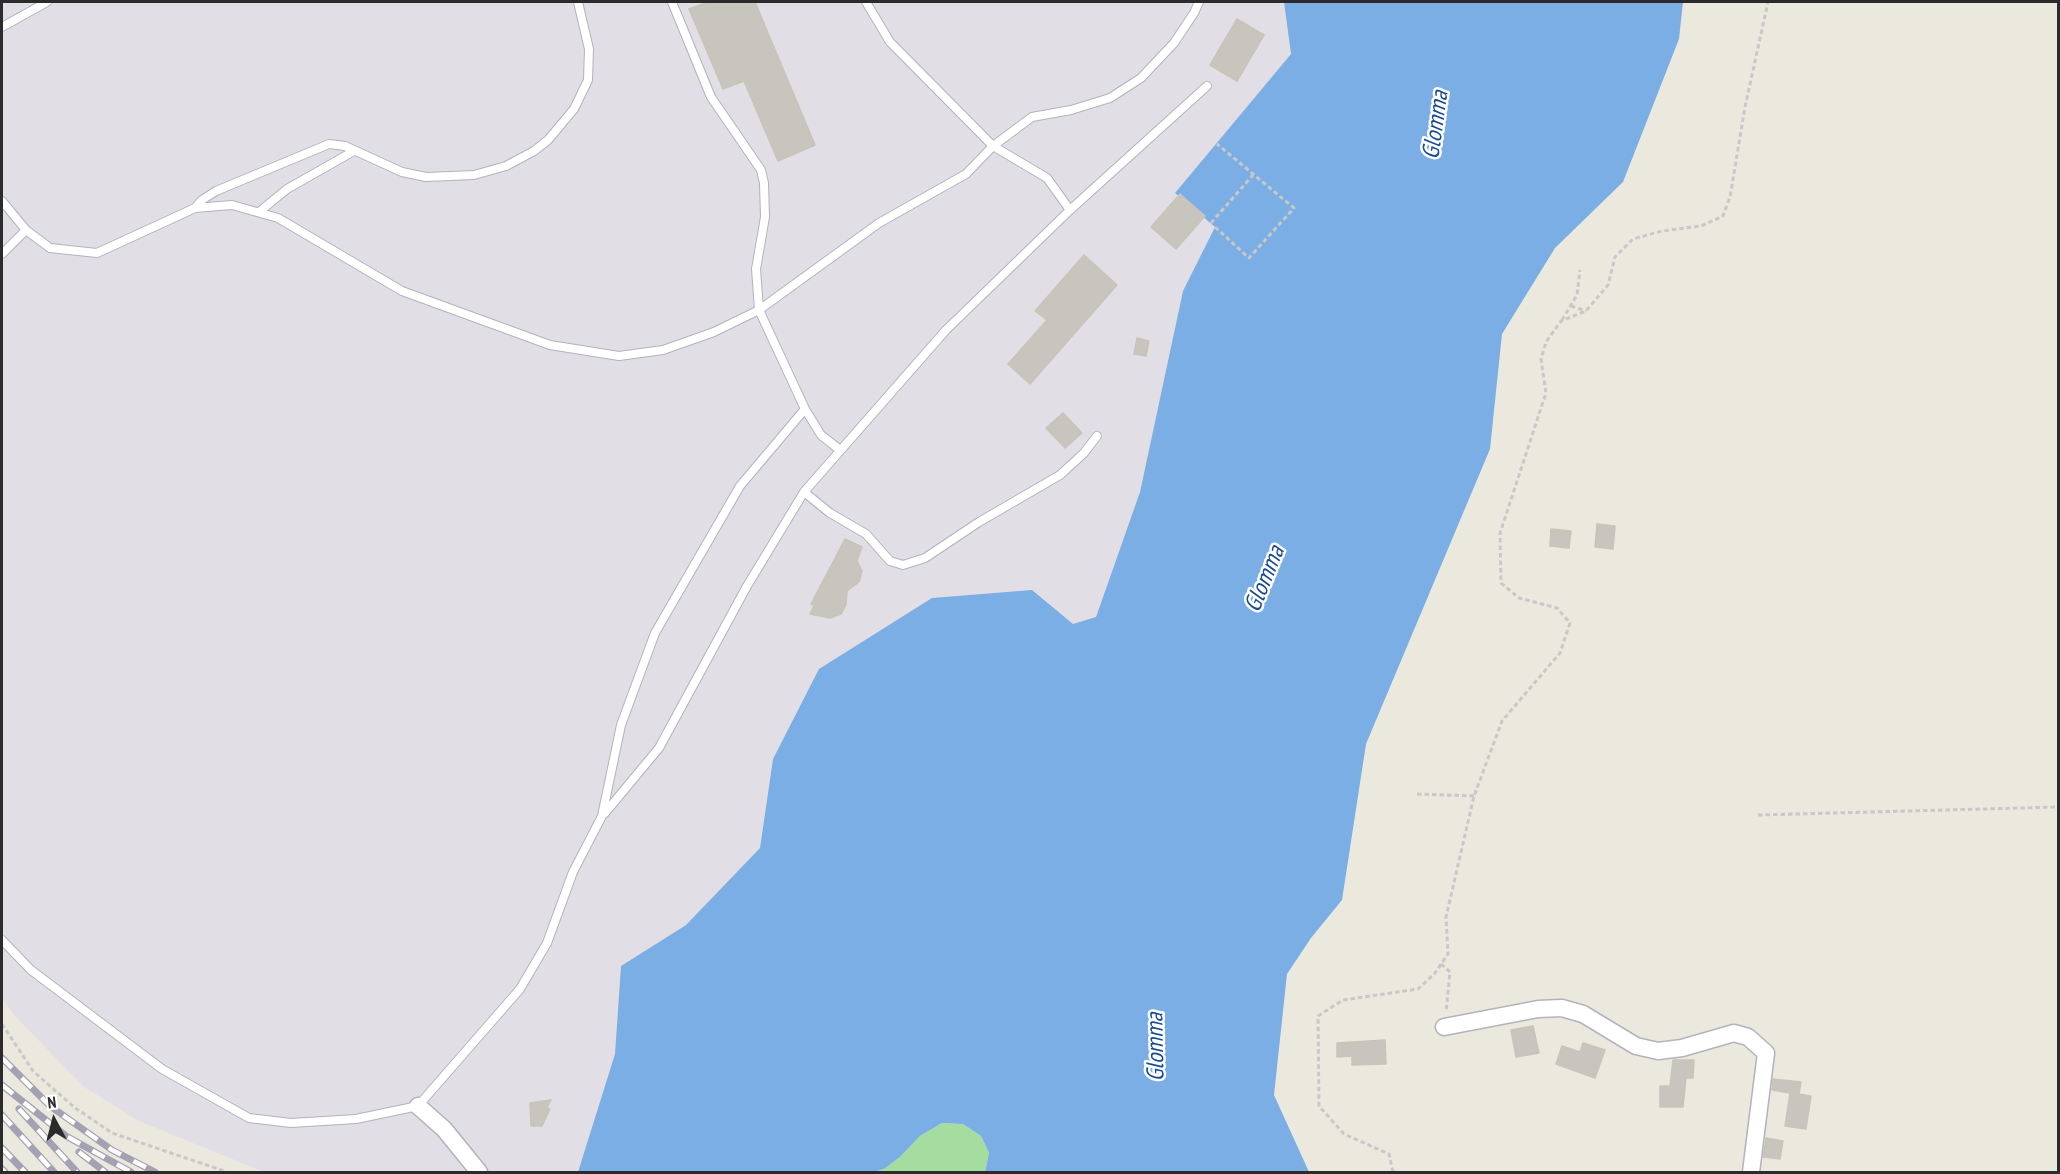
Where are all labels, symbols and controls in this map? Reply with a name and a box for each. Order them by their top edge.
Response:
water label: Glomma [1417,89,1455,161]
water label: Glomma [1239,542,1291,616]
water label: Glomma [1141,1012,1171,1082]
north arrow [24,1090,84,1150]
text: N [46,1092,57,1113]

